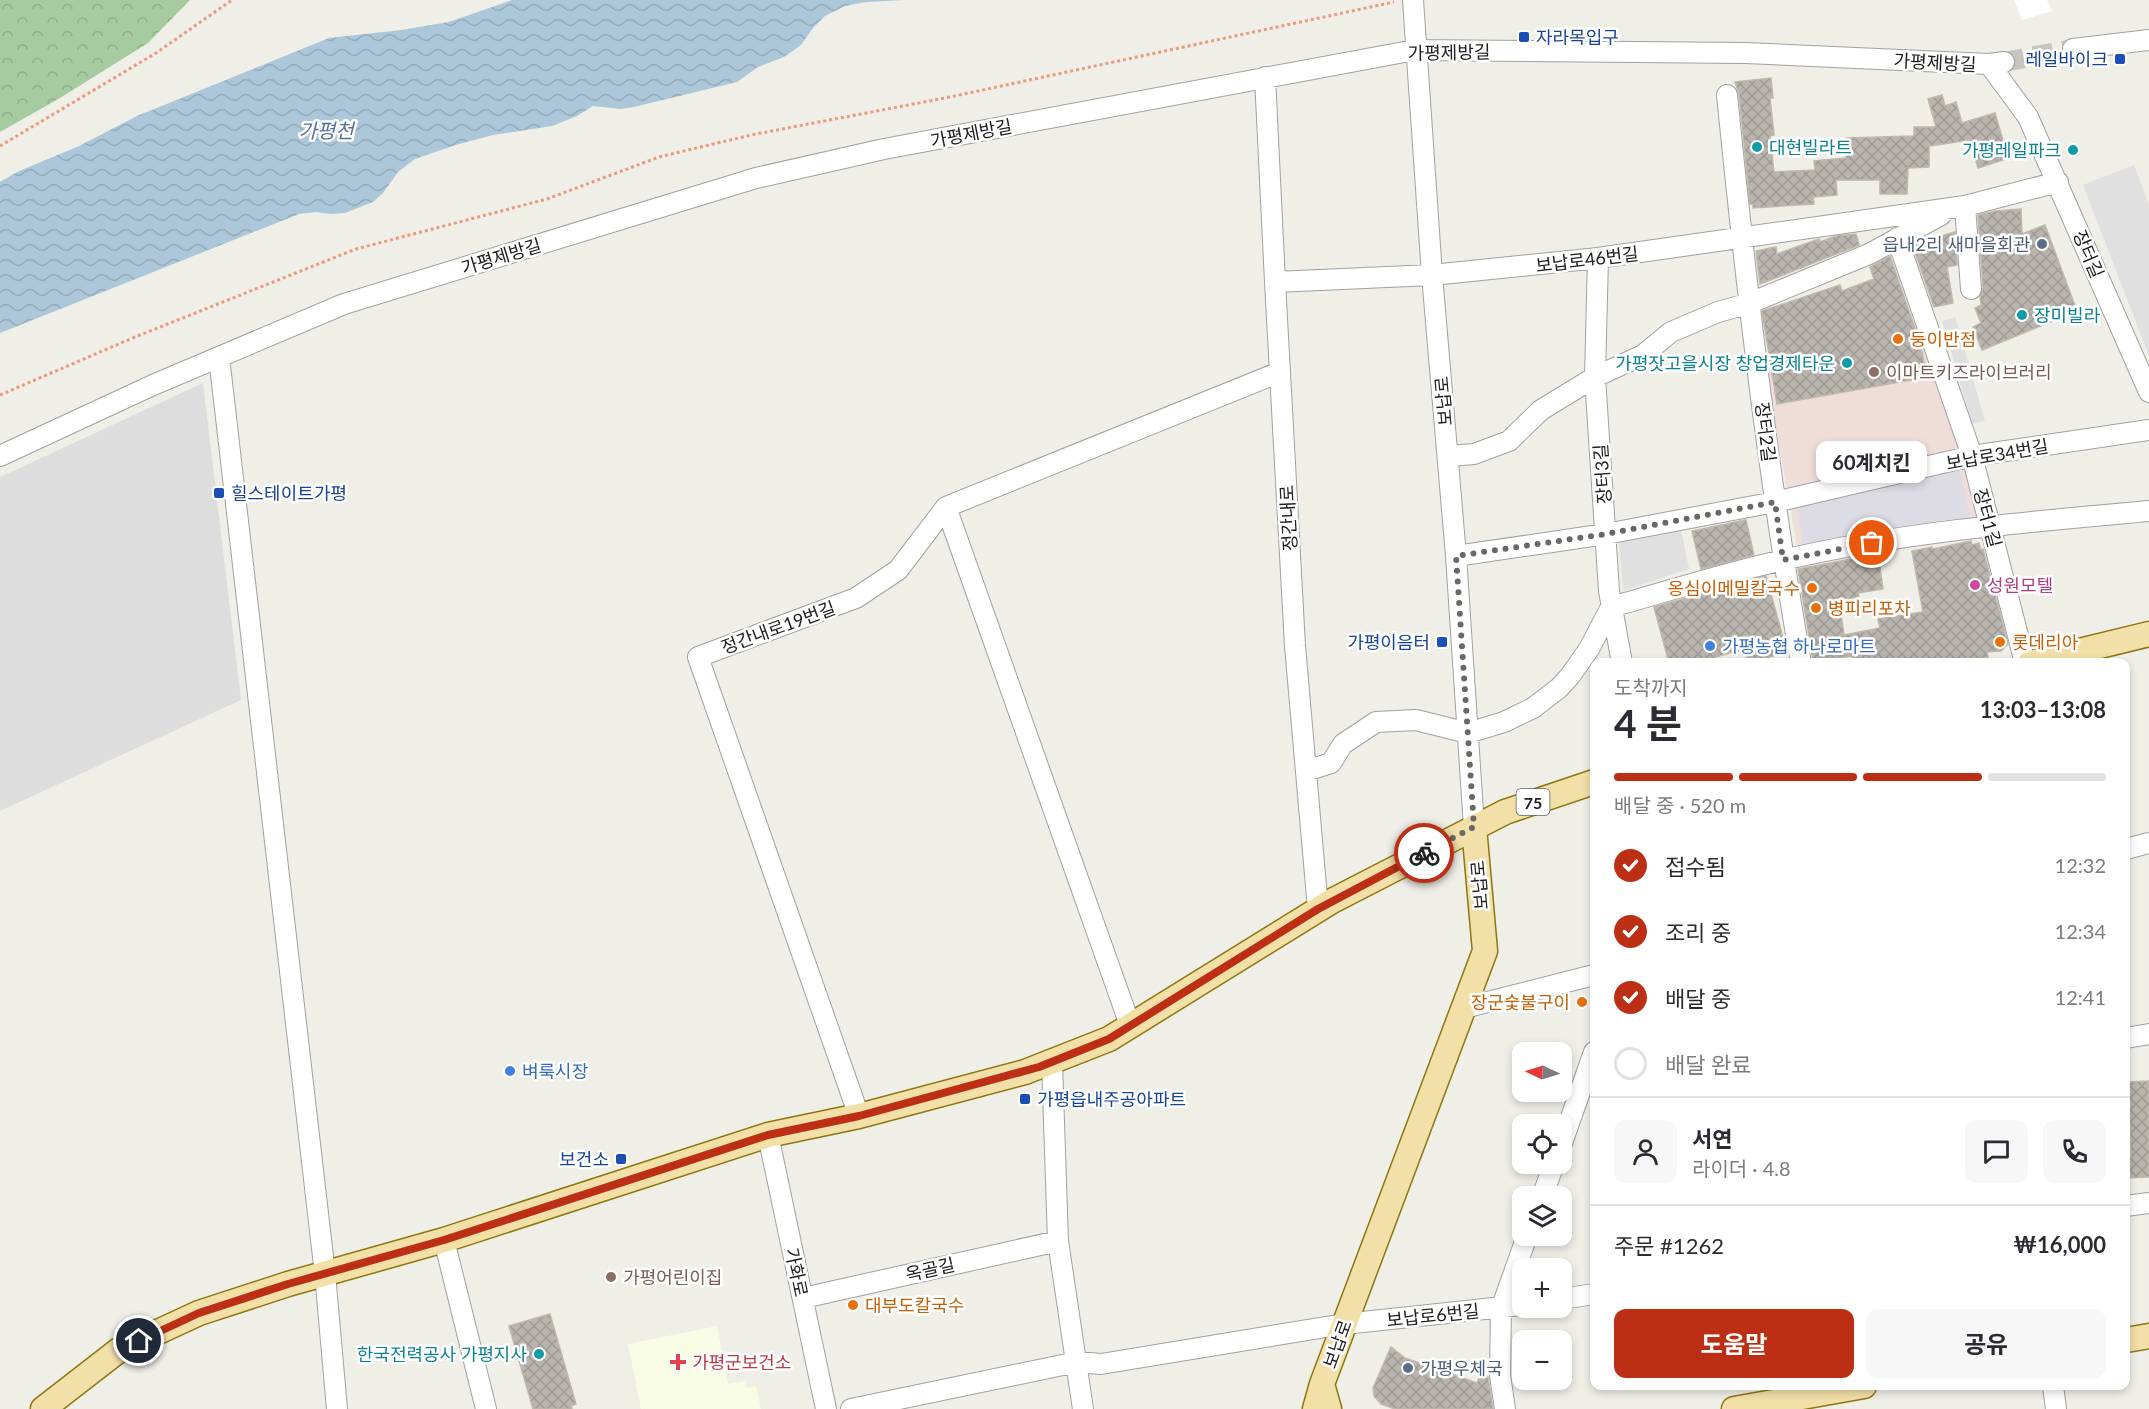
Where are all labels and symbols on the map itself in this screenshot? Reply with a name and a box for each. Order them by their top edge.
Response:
place label: 자라목입구 [1536,26,1619,48]
marker: 자라목입구 [1517,30,1531,44]
street label: 가평제방길 [1407,40,1491,64]
place label: 레일바이크 [2025,48,2108,70]
street label: 가평제방길 [1893,49,1977,75]
marker: 레일바이크 [2113,52,2127,66]
street label: 가평제방길 [928,114,1014,152]
water label: 가평천 [298,118,356,142]
place label: 대현빌라트 [1769,136,1852,158]
place label: 가평레일파크 [1962,139,2061,161]
marker: 대현빌라트 [1750,140,1764,154]
marker: 가평레일파크 [2066,143,2080,157]
street label: 장터길 [2069,227,2109,281]
street label: 가평제방길 [458,233,544,279]
place label: 읍내2리 새마을회관 [1882,233,2030,255]
marker: 읍내2리 새마을회관 [2035,237,2049,251]
street label: 보납로46번길 [1534,242,1640,276]
place label: 장미빌라 [2034,304,2101,326]
marker: 장미빌라 [2015,308,2029,322]
place label: 둥이반점 [1910,328,1976,350]
marker: 둥이반점 [1891,332,1905,346]
place label: 가평잣고을시장 창업경제타운 [1615,352,1835,374]
marker: 가평잣고을시장 창업경제타운 [1840,356,1854,370]
place label: 이마트키즈라이브러리 [1886,361,2052,383]
marker: 이마트키즈라이브러리 [1867,365,1881,379]
street label: 보납로 [1430,375,1456,427]
street label: 장터2길 [1751,401,1781,463]
street label: 보납로34번길 [1944,434,2050,474]
callout: 60계치킨 [1816,441,1928,483]
street label: 장터3길 [1589,443,1615,505]
place label: 힐스테이트가평 [231,482,347,504]
street label: 정간내로 [1275,484,1301,552]
marker: 힐스테이트가평 [212,486,226,500]
street label: 장터1길 [1970,486,2006,550]
pin [1846,517,1897,568]
place label: 성원모텔 [1987,574,2053,596]
place label: 옹심이메밀칼국수 [1668,577,1800,599]
marker: 성원모텔 [1968,578,1982,592]
marker: 옹심이메밀칼국수 [1805,581,1819,595]
street label: 정간내로19번길 [718,596,838,658]
place label: 병피리포차 [1828,597,1911,619]
marker: 병피리포차 [1809,601,1823,615]
place label: 가평이음터 [1347,631,1430,653]
place label: 롯데리아 [2012,631,2079,653]
marker: 가평이음터 [1435,635,1449,649]
place label: 가평농협 하나로마트 [1722,635,1876,657]
marker: 롯데리아 [1993,635,2007,649]
marker: 가평농협 하나로마트 [1703,639,1717,653]
road number: 75 [1516,789,1550,815]
courier [1394,823,1454,883]
street label: 보납로 [1466,859,1492,911]
place label: 장군숯불구이 [1471,991,1570,1013]
marker: 장군숯불구이 [1575,995,1589,1009]
north arrow [1512,1042,1572,1102]
place label: 벼룩시장 [522,1060,588,1082]
marker: 벼룩시장 [503,1064,517,1078]
place label: 가평읍내주공아파트 [1037,1088,1186,1110]
marker: 가평읍내주공아파트 [1018,1092,1032,1106]
place label: 보건소 [559,1148,609,1170]
marker: 보건소 [614,1152,628,1166]
street label: 가화로 [781,1245,813,1299]
street label: 옥골길 [903,1253,957,1285]
place label: 가평어린이집 [623,1266,722,1288]
marker: 가평어린이집 [604,1270,618,1284]
place label: 대부도칼국수 [865,1294,964,1316]
marker: 대부도칼국수 [846,1298,860,1312]
street label: 보납로6번길 [1385,1299,1481,1331]
pin [113,1315,164,1366]
street label: 보납로 [1318,1317,1356,1371]
place label: 한국전력공사 가평지사 [357,1343,527,1365]
marker: 한국전력공사 가평지사 [532,1347,546,1361]
place label: 가평군보건소 [692,1351,791,1373]
marker: 가평군보건소 [669,1353,687,1371]
place label: 가평우체국 [1420,1357,1503,1379]
marker: 가평우체국 [1401,1361,1415,1375]

